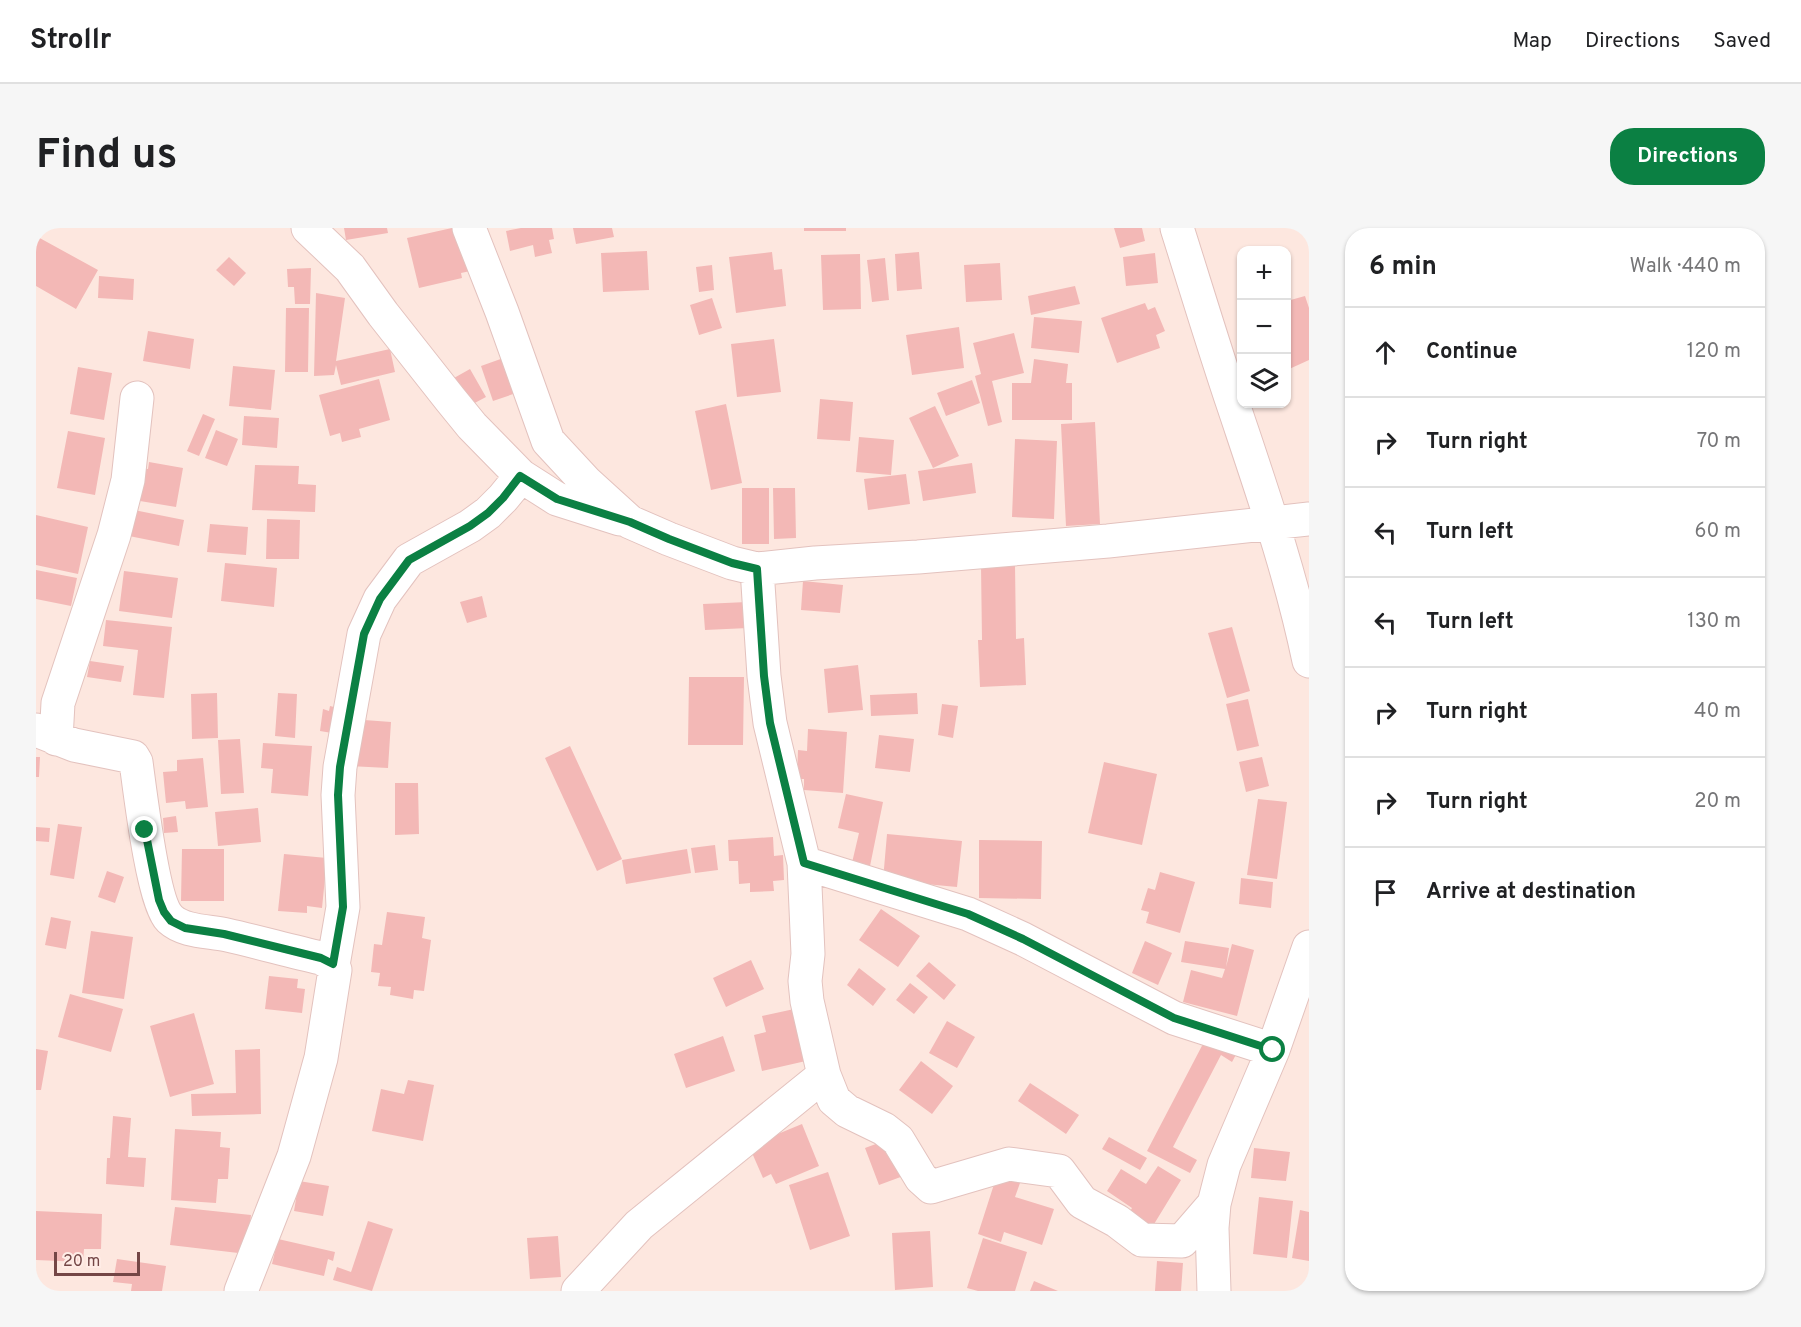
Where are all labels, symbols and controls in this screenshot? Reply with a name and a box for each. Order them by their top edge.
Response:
text: Strollr [30,23,112,59]
text: Map [1512,28,1552,55]
text: Directions [1585,28,1680,55]
text: Saved [1713,28,1771,55]
button: Directions [1610,128,1765,185]
text: Find us [36,130,177,183]
map controls [1237,246,1291,408]
button: + [1237,246,1291,300]
text: 6 min [1369,251,1437,284]
text: Walk · 440 m [1630,254,1741,280]
button: − [1237,300,1291,354]
icon: ahead [1369,336,1402,369]
text: Continue [1426,339,1517,366]
text: 120 m [1687,339,1741,365]
button: layers [1237,354,1291,408]
icon: right [1369,426,1402,459]
text: Turn right [1426,429,1528,456]
text: 70 m [1697,429,1741,455]
icon: left [1369,516,1402,549]
text: Turn left [1426,519,1514,546]
text: 60 m [1695,519,1741,545]
icon: left [1369,606,1402,639]
text: Turn left [1426,609,1514,636]
text: 130 m [1687,609,1741,635]
icon: right [1369,696,1402,729]
text: Turn right [1426,699,1528,726]
text: 40 m [1694,699,1741,725]
icon: right [1369,786,1402,819]
text: Turn right [1426,789,1528,816]
text: 20 m [1694,789,1741,815]
route end [131,816,157,842]
icon: arrive [1369,876,1402,909]
text: Arrive at destination [1426,879,1636,906]
route start [1259,1036,1285,1062]
scale bar [54,1249,140,1276]
text: 20 m [63,1252,100,1272]

